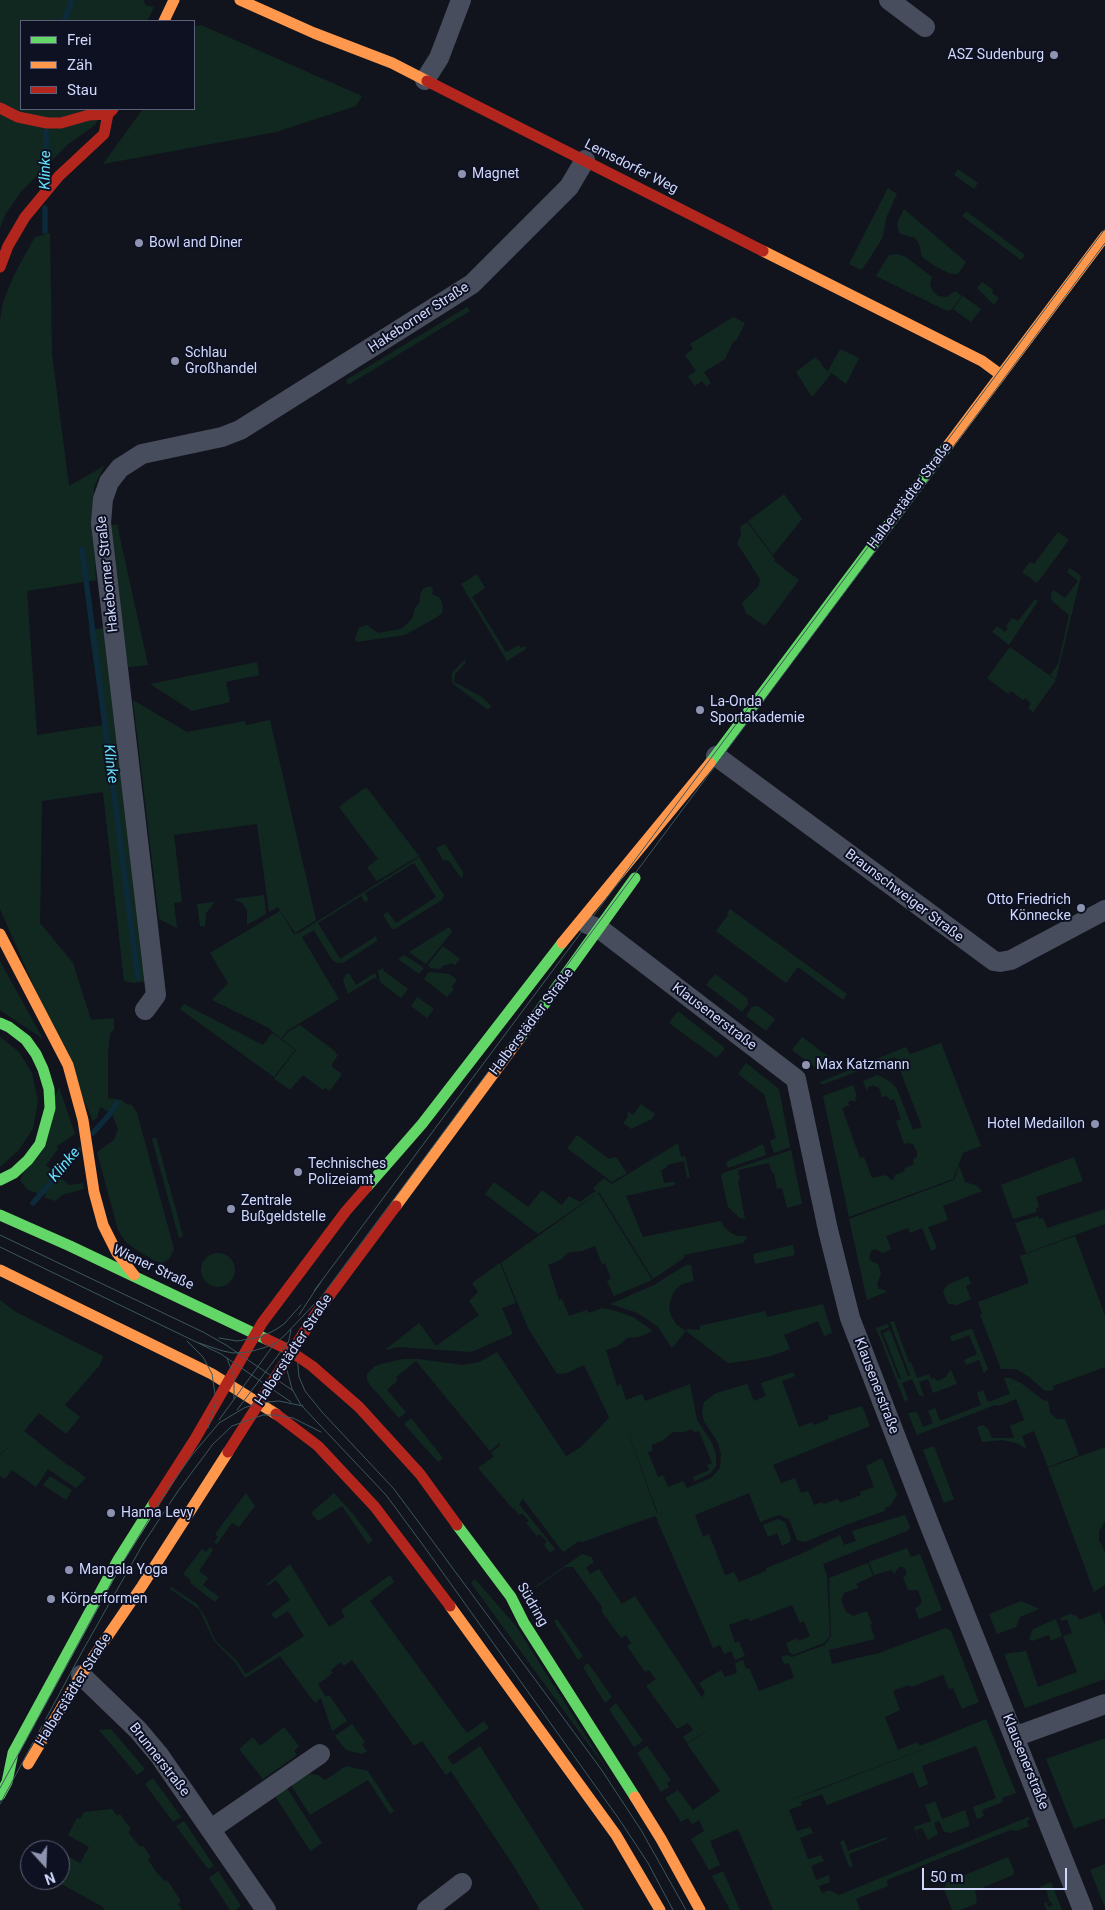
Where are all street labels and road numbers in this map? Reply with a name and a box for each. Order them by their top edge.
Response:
street label: Lemsdorfer Weg [581,136,681,198]
street label: Hakeborner Straße [365,279,473,357]
street label: Halberstädter Straße [864,439,956,553]
street label: Hakeborner Straße [94,515,122,633]
street label: Braunschweiger Straße [841,846,967,946]
street label: Halberstädter Straße [486,965,578,1079]
street label: Klausenerstraße [668,980,760,1054]
street label: Wiener Straße [110,1242,196,1294]
street label: Halberstädter Straße [252,1291,336,1409]
street label: Klausenerstraße [850,1336,902,1436]
street label: Südring [513,1580,551,1630]
street label: Halberstädter Straße [33,1631,115,1749]
street label: Klausenerstraße [998,1712,1052,1812]
street label: Brunnerstraße [125,1720,193,1800]

